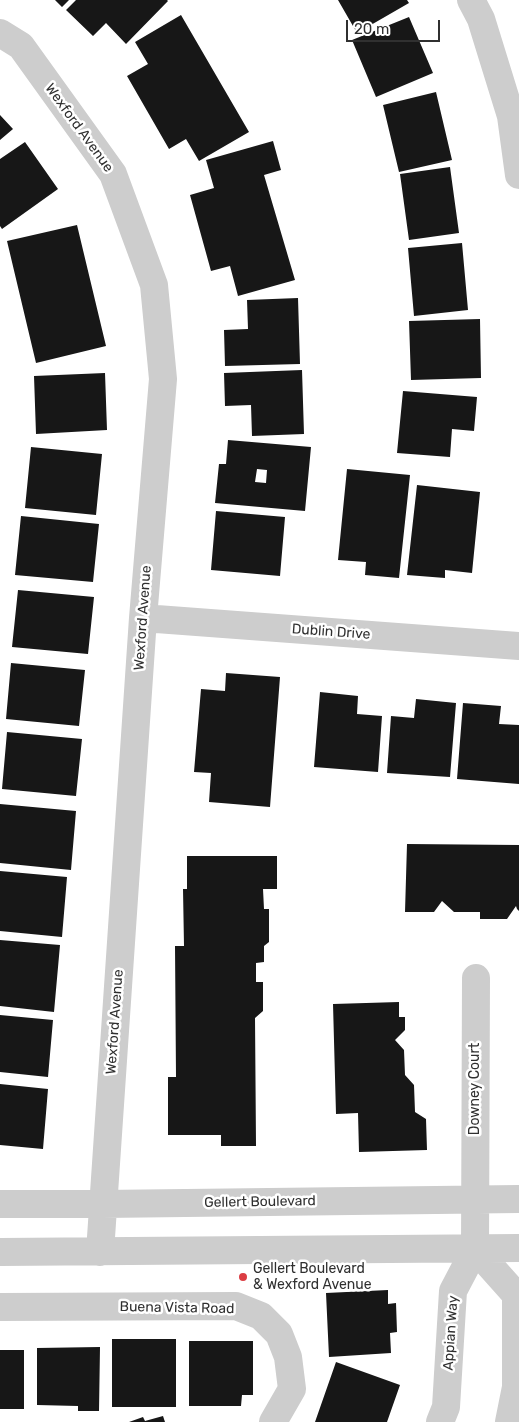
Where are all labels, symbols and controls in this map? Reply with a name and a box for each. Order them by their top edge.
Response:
scale bar [349,10,443,42]
text: 20 m [354,20,389,38]
street label: Wexford Avenue [41,80,117,176]
street label: Wexford Avenue [131,565,155,671]
street label: Dublin Drive [291,621,371,643]
street label: Wexford Avenue [103,969,127,1075]
street label: Downey Court [467,1043,483,1135]
street label: Gellert Boulevard [204,1193,316,1211]
place label: Gellert Boulevard & Wexford Avenue [253,1261,372,1294]
marker: Gellert Boulevard & Wexford Avenue [237,1271,249,1283]
street label: Appian Way [440,1295,462,1371]
street label: Buena Vista Road [120,1299,234,1317]

